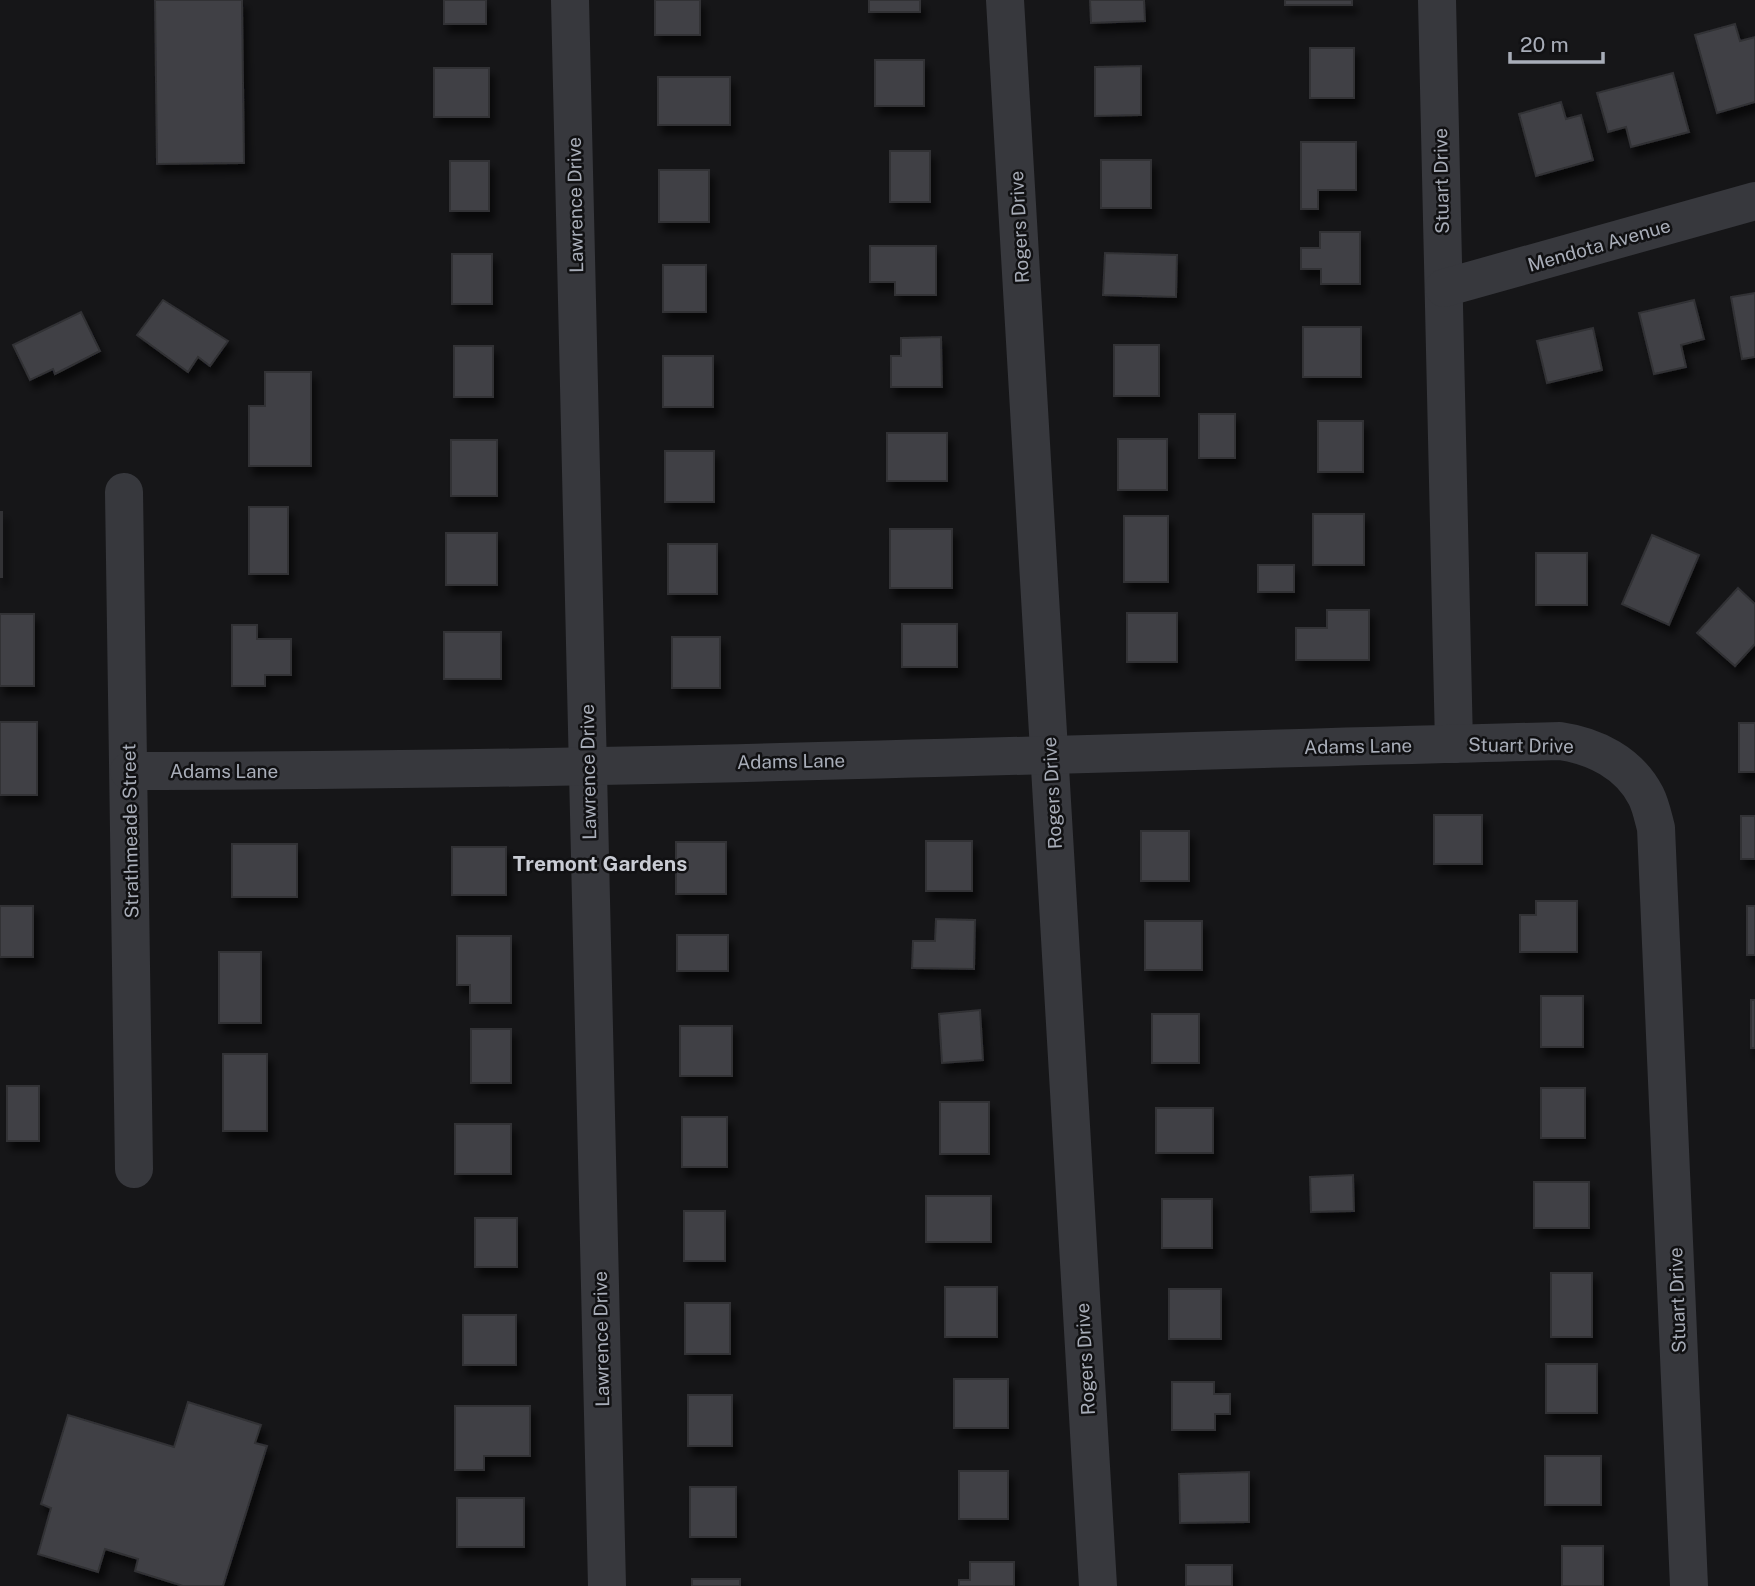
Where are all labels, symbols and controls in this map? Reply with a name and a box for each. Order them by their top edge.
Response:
scale bar [1510,21,1603,65]
text: 20 m [1520,32,1569,57]
street label: Stuart Drive [1429,128,1453,234]
street label: Lawrence Drive [563,137,587,273]
street label: Rogers Drive [1005,170,1033,284]
street label: Mendota Avenue [1525,214,1673,276]
street label: Lawrence Drive [576,704,600,840]
street label: Stuart Drive [1468,733,1574,757]
street label: Adams Lane [1304,734,1412,758]
street label: Rogers Drive [1038,736,1066,850]
street label: Strathmeade Street [117,743,143,919]
street label: Adams Lane [737,749,845,773]
street label: Adams Lane [170,760,278,782]
district label: Tremont Gardens [513,851,687,876]
street label: Stuart Drive [1664,1247,1690,1353]
street label: Lawrence Drive [589,1271,613,1407]
street label: Rogers Drive [1071,1302,1099,1416]

